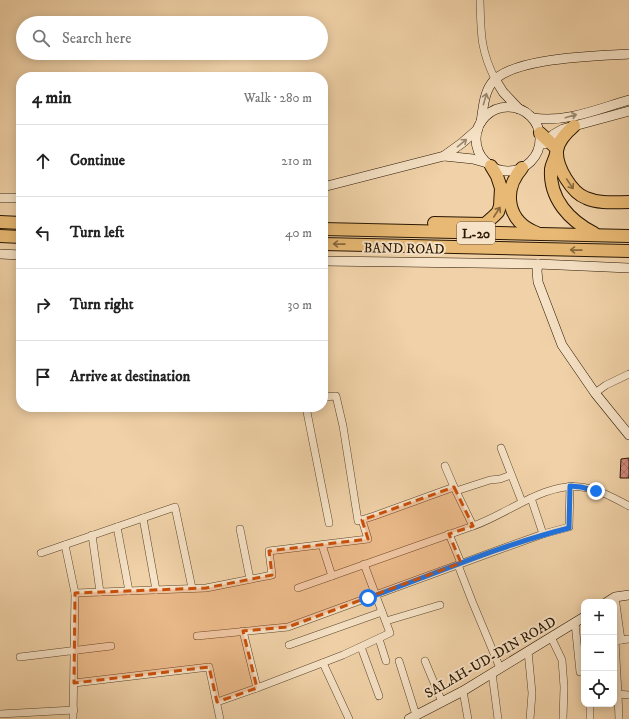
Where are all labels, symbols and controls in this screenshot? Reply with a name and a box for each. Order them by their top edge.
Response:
search box [16,16,328,60]
icon: search [30,27,52,49]
text: Search here [62,29,131,48]
text: 4 min [32,87,71,109]
text: Walk · 280 m [244,90,312,106]
one-way arrow [482,93,489,106]
one-way arrow [565,112,578,120]
one-way arrow [457,139,468,148]
icon: ahead [32,150,54,172]
text: Continue [70,151,125,170]
text: 210 m [281,153,312,169]
one-way arrow [566,179,574,190]
one-way arrow [492,206,501,217]
icon: left [32,222,54,244]
road number: L-20 [457,222,495,244]
text: Turn left [70,223,124,242]
text: 40 m [285,225,312,241]
street label: BAND ROAD [363,239,445,259]
one-way arrow [333,240,346,248]
one-way arrow [570,246,583,253]
icon: right [32,294,54,316]
text: Turn right [70,295,133,314]
text: 30 m [288,297,312,313]
icon: arrive [32,366,54,388]
text: Arrive at destination [70,367,190,386]
route end [587,482,605,500]
route start [359,589,377,607]
map controls [581,599,617,707]
button: + [581,599,617,635]
street label: SALAH-UD-DIN ROAD [422,613,559,703]
button: − [581,635,617,671]
button: locate [581,671,617,707]

